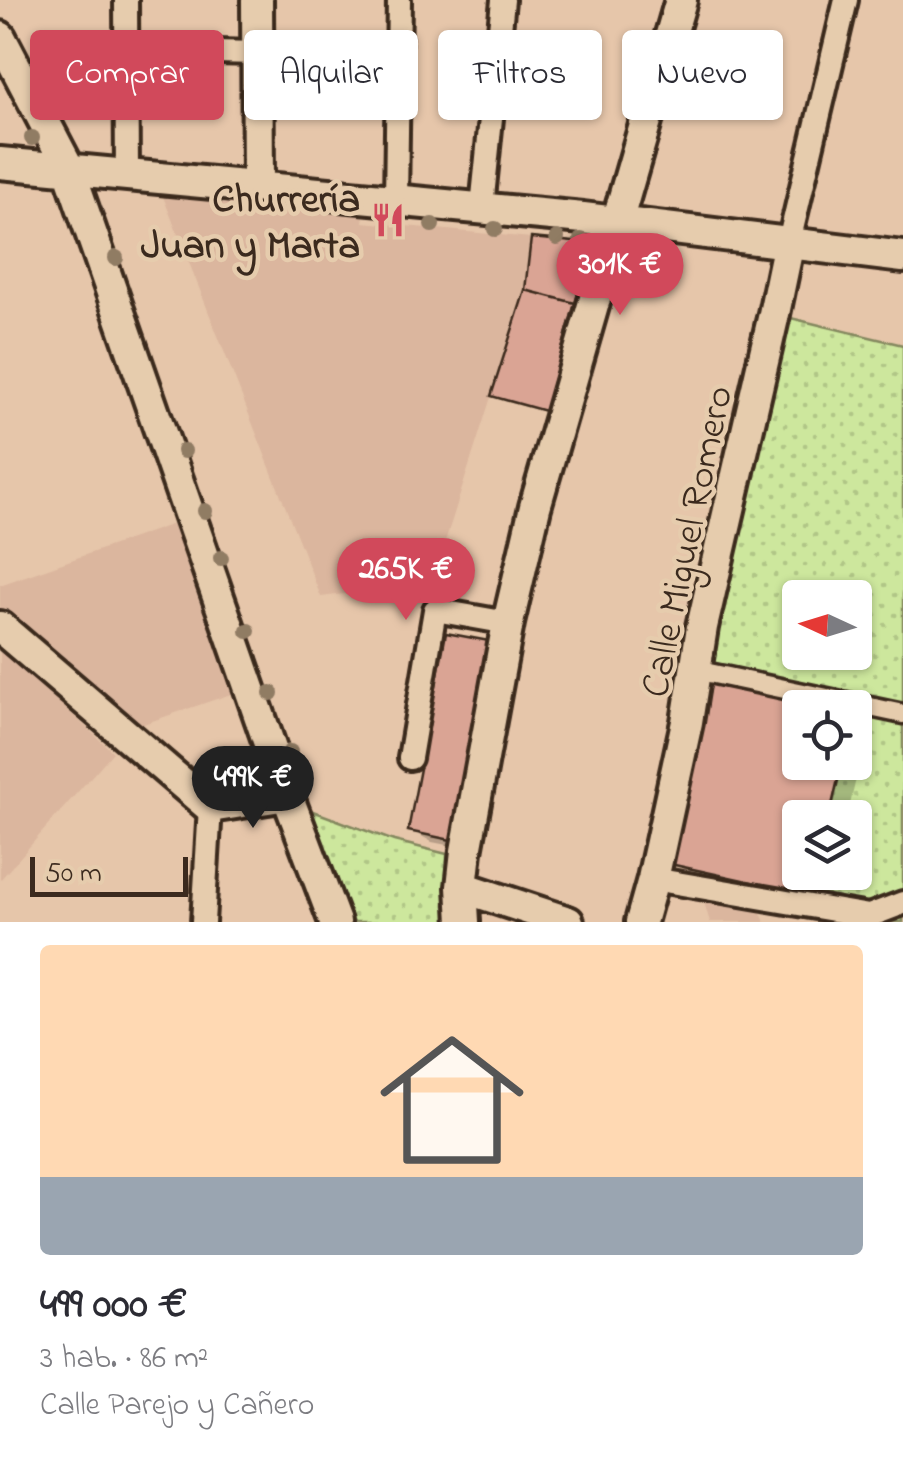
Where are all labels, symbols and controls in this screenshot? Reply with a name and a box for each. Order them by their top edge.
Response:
chip: Comprar [30,30,224,120]
chip: Alquilar [244,30,418,120]
chip: Filtros [438,30,602,120]
chip: Nuevo [622,30,783,120]
place label: Churrería Juan y Marta [141,172,360,277]
restaurant icon: Churrería Juan y Marta [369,201,407,239]
pin: 301K € [539,233,701,318]
text: 301K € [578,242,662,289]
street label: Calle Miguel Romero [628,381,751,703]
pin: 265K € [325,538,487,623]
text: 265K € [359,547,453,594]
north arrow [782,580,872,670]
map controls [782,580,872,890]
button: locate [782,690,872,780]
pin: 499K € [172,746,334,831]
text: 499K € [214,755,292,802]
button: layers [782,800,872,890]
scale bar [30,852,188,896]
text: 50 m [45,854,102,895]
icon: home [362,1010,542,1190]
text: 499 000 € [40,1275,187,1336]
text: 3 hab. · 86 m² [40,1336,208,1383]
text: Calle Parejo y Cañero [40,1383,314,1430]

